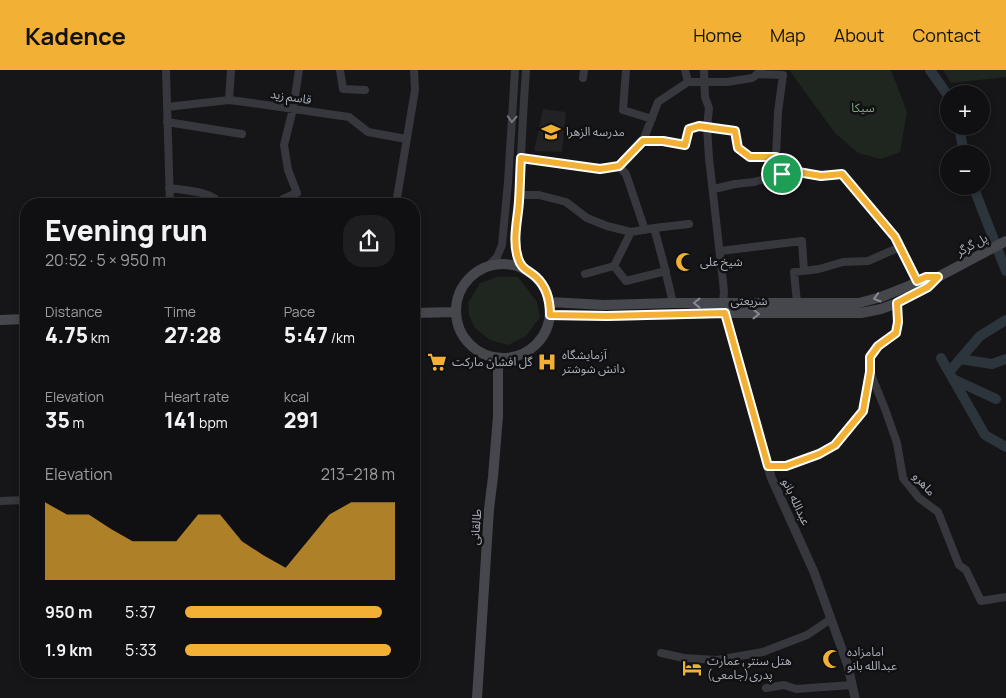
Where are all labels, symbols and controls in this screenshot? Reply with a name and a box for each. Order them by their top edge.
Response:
text: Kadence [25,19,126,52]
text: Home [693,23,742,47]
text: Map [770,23,806,47]
text: About [834,23,884,47]
text: Contact [912,23,981,47]
street label: قاسم زید [269,85,313,109]
map controls [940,85,990,195]
button: + [940,85,990,135]
park label: سیکا [851,99,875,116]
one-way arrow [507,115,518,123]
school or university icon: مدرسه الزهرا [540,121,562,143]
place label: مدرسه الزهرا [566,123,625,140]
button: − [940,145,990,195]
pin [761,153,803,195]
icon: arrive [768,160,796,188]
text: Evening run [45,211,208,249]
button: share [343,215,395,267]
street label: پل گرگر [952,229,991,261]
text: 20:52 · 5 × 950 m [45,249,166,271]
mosque icon: شیخ علی [674,251,696,273]
place label: شیخ علی [700,253,743,271]
street label: شریعتی [731,292,767,309]
one-way arrow [872,292,881,303]
one-way arrow [693,298,701,308]
text: Distance [45,302,102,321]
text: Time [164,302,196,321]
text: Pace [284,302,315,321]
one-way arrow [752,308,760,319]
text: 4.75 [45,321,88,349]
text: 27:28 [164,321,222,349]
text: 5:47 [284,321,328,349]
text: km [88,328,110,347]
text: /km [328,328,355,347]
place label: آزمایشگاه دانش شوشتر [561,346,625,377]
supermarket icon: گل افشان مارکت [426,351,448,373]
hospital icon: آزمایشگاه دانش شوشتر [536,351,558,373]
place label: گل افشان مارکت [452,353,533,370]
text: Elevation [45,387,104,406]
text: Heart rate [164,387,229,406]
text: kcal [284,387,309,406]
text: 35 [45,406,70,434]
text: 141 [164,406,196,434]
text: 291 [284,406,319,434]
text: m [70,413,84,432]
text: bpm [196,413,228,432]
text: Elevation [45,463,113,485]
text: 213–218 m [321,463,395,485]
street label: ماهرو [909,468,940,499]
street label: عبدالله بانو [778,476,815,528]
street label: طالقانی [466,508,485,546]
text: 950 m [45,601,92,623]
text: 5:37 [125,601,156,623]
text: 1.9 km [45,639,92,661]
text: 5:33 [125,639,157,661]
place label: امامزاده عبدالله بانو [847,643,897,674]
mosque icon: امامزاده عبدالله بانو [821,648,843,670]
place label: هتل سنتی عمارت پدری(جامعی) [707,652,792,683]
hotel icon: هتل سنتی عمارت پدری(جامعی) [681,657,703,679]

